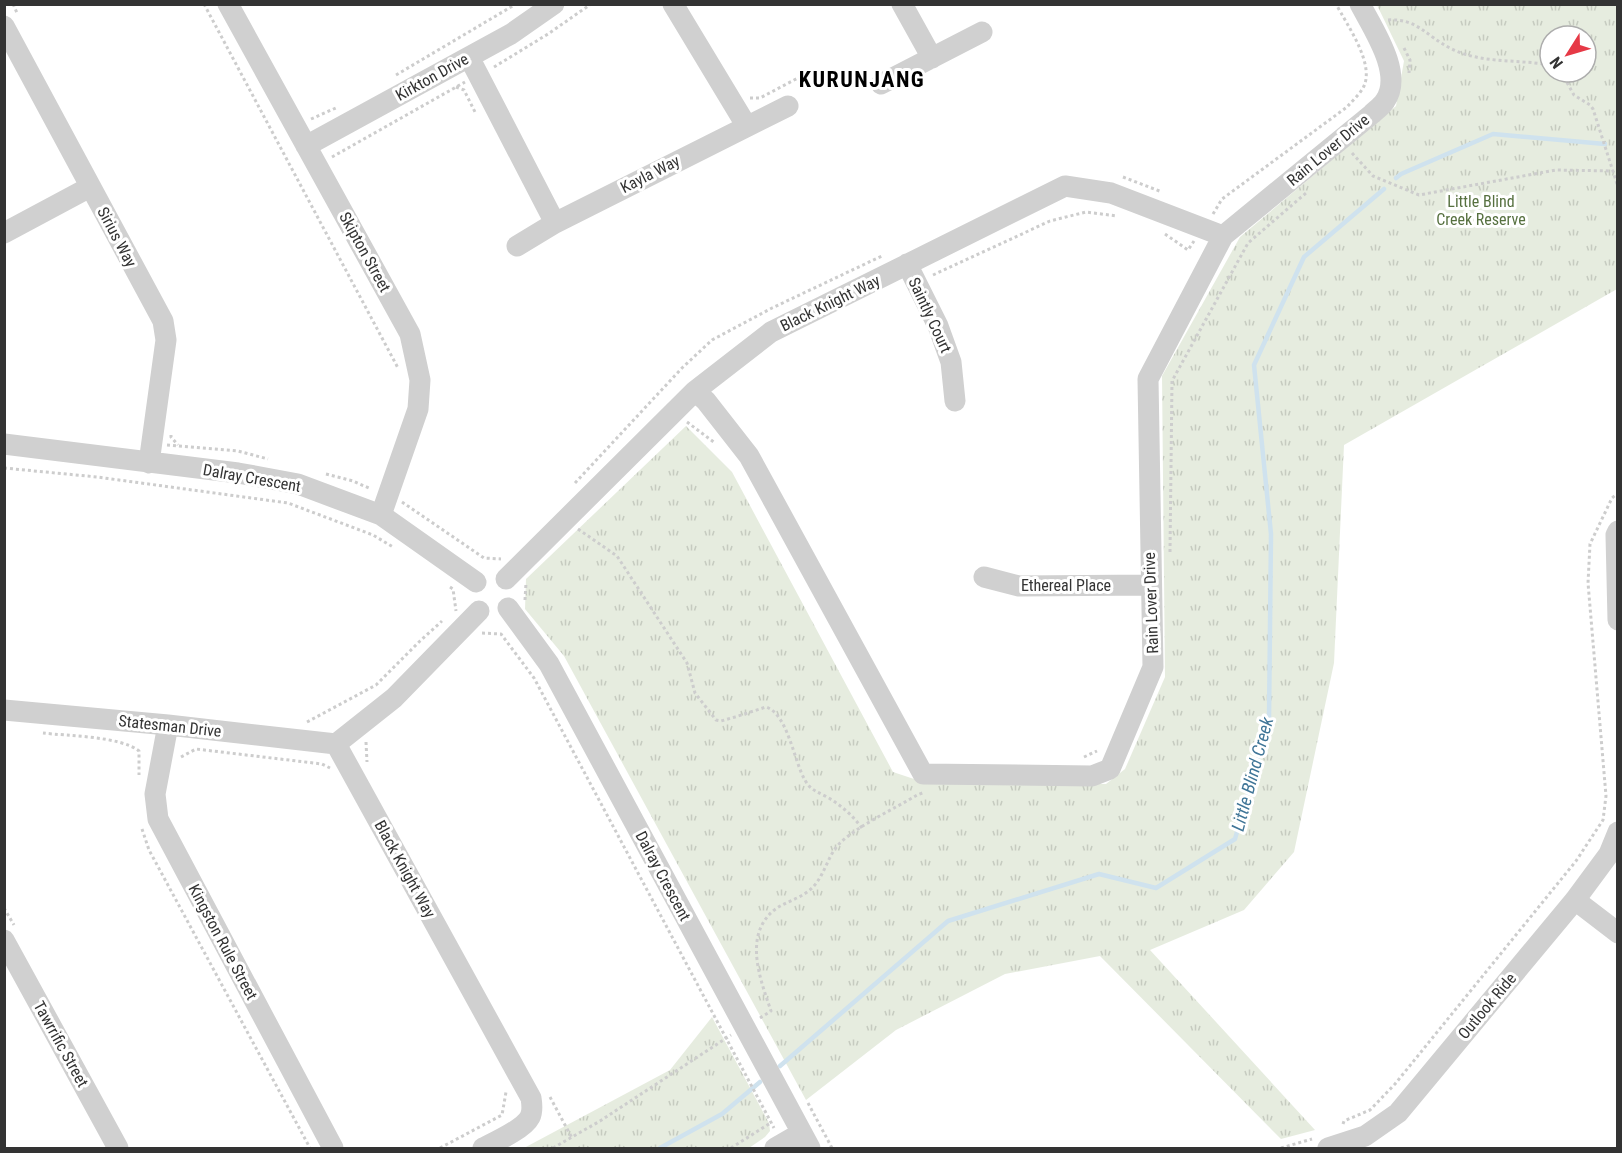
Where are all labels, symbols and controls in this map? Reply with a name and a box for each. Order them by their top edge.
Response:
north arrow [1538,24,1598,84]
street label: Kirkton Drive [392,49,472,105]
text: N [1546,53,1567,72]
district label: KURUNJANG [799,67,925,92]
street label: Rain Lover Drive [1283,110,1373,190]
street label: Kayla Way [617,151,683,197]
park label: Little Blind Creek Reserve [1436,192,1526,229]
street label: Sirius Way [93,204,141,271]
street label: Skipton Street [335,209,395,296]
street label: Black Knight Way [777,271,883,335]
street label: Saintly Court [904,274,956,356]
street label: Dalray Crescent [202,460,303,496]
street label: Rain Lover Drive [1140,552,1162,654]
street label: Ethereal Place [1021,576,1111,595]
street label: Statesman Drive [118,711,222,741]
water label: Little Blind Creek [1227,714,1278,833]
street label: Black Knight Way [370,817,440,921]
street label: Dalray Crescent [631,828,695,924]
street label: Kingston Rule Street [185,881,262,1003]
street label: Outlook Ride [1454,969,1520,1043]
street label: Tawrrific Street [30,998,93,1091]

